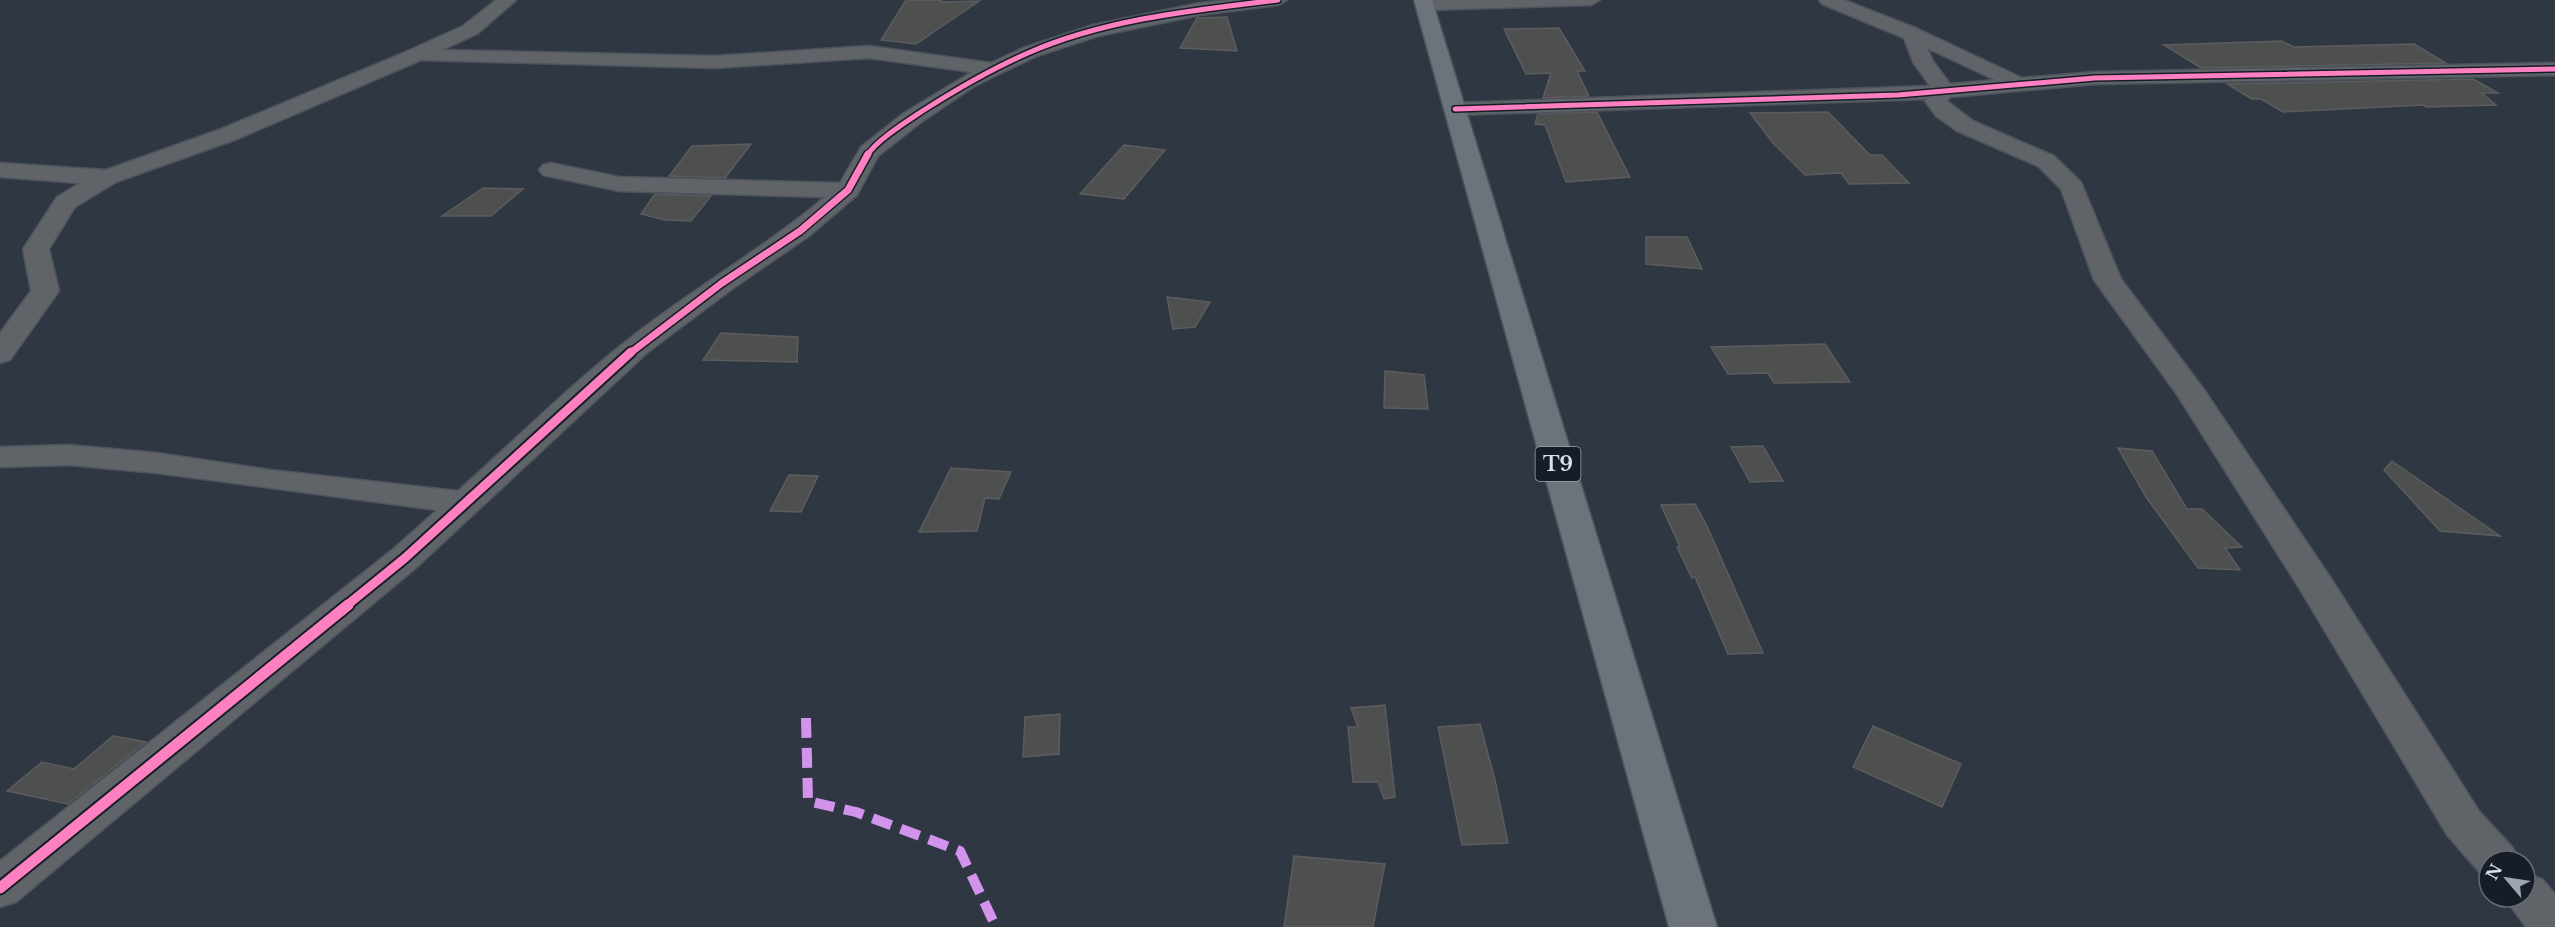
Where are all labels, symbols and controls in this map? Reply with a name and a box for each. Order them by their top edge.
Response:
road number: T9 [1536,447,1580,481]
north arrow [2477,849,2537,909]
text: N [2481,860,2506,883]

